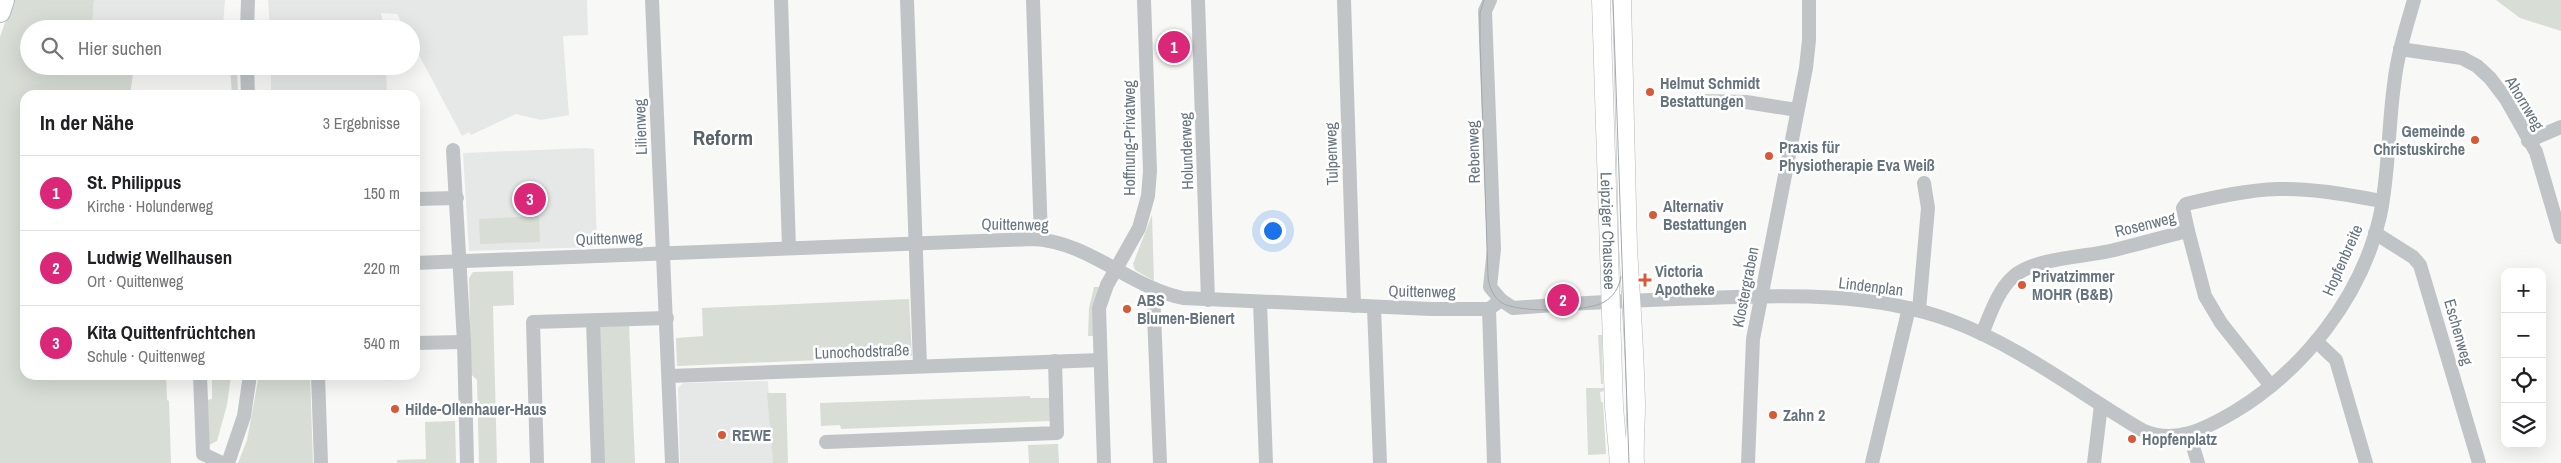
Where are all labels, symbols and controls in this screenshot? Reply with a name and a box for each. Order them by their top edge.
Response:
search box [20,20,420,75]
pin: 1 [1158,28,1190,66]
icon: search [38,34,66,62]
text: Hier suchen [78,35,162,61]
street label: Ahornweg [2500,71,2550,135]
place label: Helmut Schmidt Bestattungen [1660,72,1761,112]
street label: Hoffnung-Privatweg [1118,79,1140,196]
marker: Helmut Schmidt Bestattungen [1644,86,1656,98]
street label: Lilienweg [628,98,652,155]
text: In der Nähe [40,108,134,137]
street label: Holunderweg [1174,111,1198,190]
text: 3 Ergebnisse [323,112,400,134]
street label: Rebenweg [1461,120,1485,184]
place label: Gemeinde Christuskirche [2373,120,2465,160]
street label: Tulpenweg [1319,121,1343,186]
district label: Reform [693,123,753,152]
marker: Gemeinde Christuskirche [2469,134,2481,146]
place label: Praxis für Physiotherapie Eva Weiß [1779,136,1935,176]
marker: Praxis für Physiotherapie Eva Weiß [1763,150,1775,162]
text: St. Philippus [87,169,181,195]
street label: Leipziger Chaussee [1596,172,1621,290]
pin: 3 [514,180,546,218]
text: 1 [52,182,60,204]
text: 150 m [364,182,400,204]
text: Kirche · Holunderweg [87,195,213,217]
place label: Alternativ Bestattungen [1663,195,1747,235]
street label: Rosenweg [2112,206,2178,242]
marker: Alternativ Bestattungen [1647,209,1659,221]
street label: Quittenweg [981,212,1049,236]
your location [1260,218,1286,244]
street label: Hopfenbreite [2317,221,2367,299]
street label: Quittenweg [575,226,644,250]
text: Ludwig Wellhausen [87,244,232,270]
street label: Klostergraben [1726,245,1764,329]
text: 2 [52,257,60,279]
text: 220 m [364,257,400,279]
place label: Victoria Apotheke [1655,260,1715,300]
place label: Privatzimmer MOHR (B&B) [2032,265,2115,305]
map controls [2501,268,2546,448]
button: + [2501,268,2546,313]
text: Ort · Quittenweg [87,270,183,292]
street label: Lindenplan [1837,271,1905,301]
marker: Victoria Apotheke [1639,274,1651,286]
street label: Quittenweg [1388,279,1456,303]
marker: Privatzimmer MOHR (B&B) [2016,279,2028,291]
pin: 2 [1547,281,1579,319]
place label: ABS Blumen-Bienert [1137,289,1235,329]
street label: Eschenweg [2439,296,2479,368]
marker: ABS Blumen-Bienert [1121,303,1133,315]
button: − [2501,313,2546,358]
text: Kita Quittenfrüchtchen [87,319,256,345]
text: 3 [52,332,60,354]
text: 540 m [364,332,400,354]
street label: Lunochodstraße [814,338,910,364]
text: Schule · Quittenweg [87,345,205,367]
button: locate [2501,358,2546,403]
place label: Hilde-Ollenhauer-Haus [405,398,546,420]
marker: Hilde-Ollenhauer-Haus [389,403,401,415]
button: layers [2501,403,2546,448]
place label: Zahn 2 [1783,404,1825,426]
marker: Zahn 2 [1767,409,1779,421]
place label: REWE [732,424,772,446]
place label: Hopfenplatz [2142,428,2218,450]
marker: REWE [716,429,728,441]
marker: Hopfenplatz [2126,433,2138,445]

